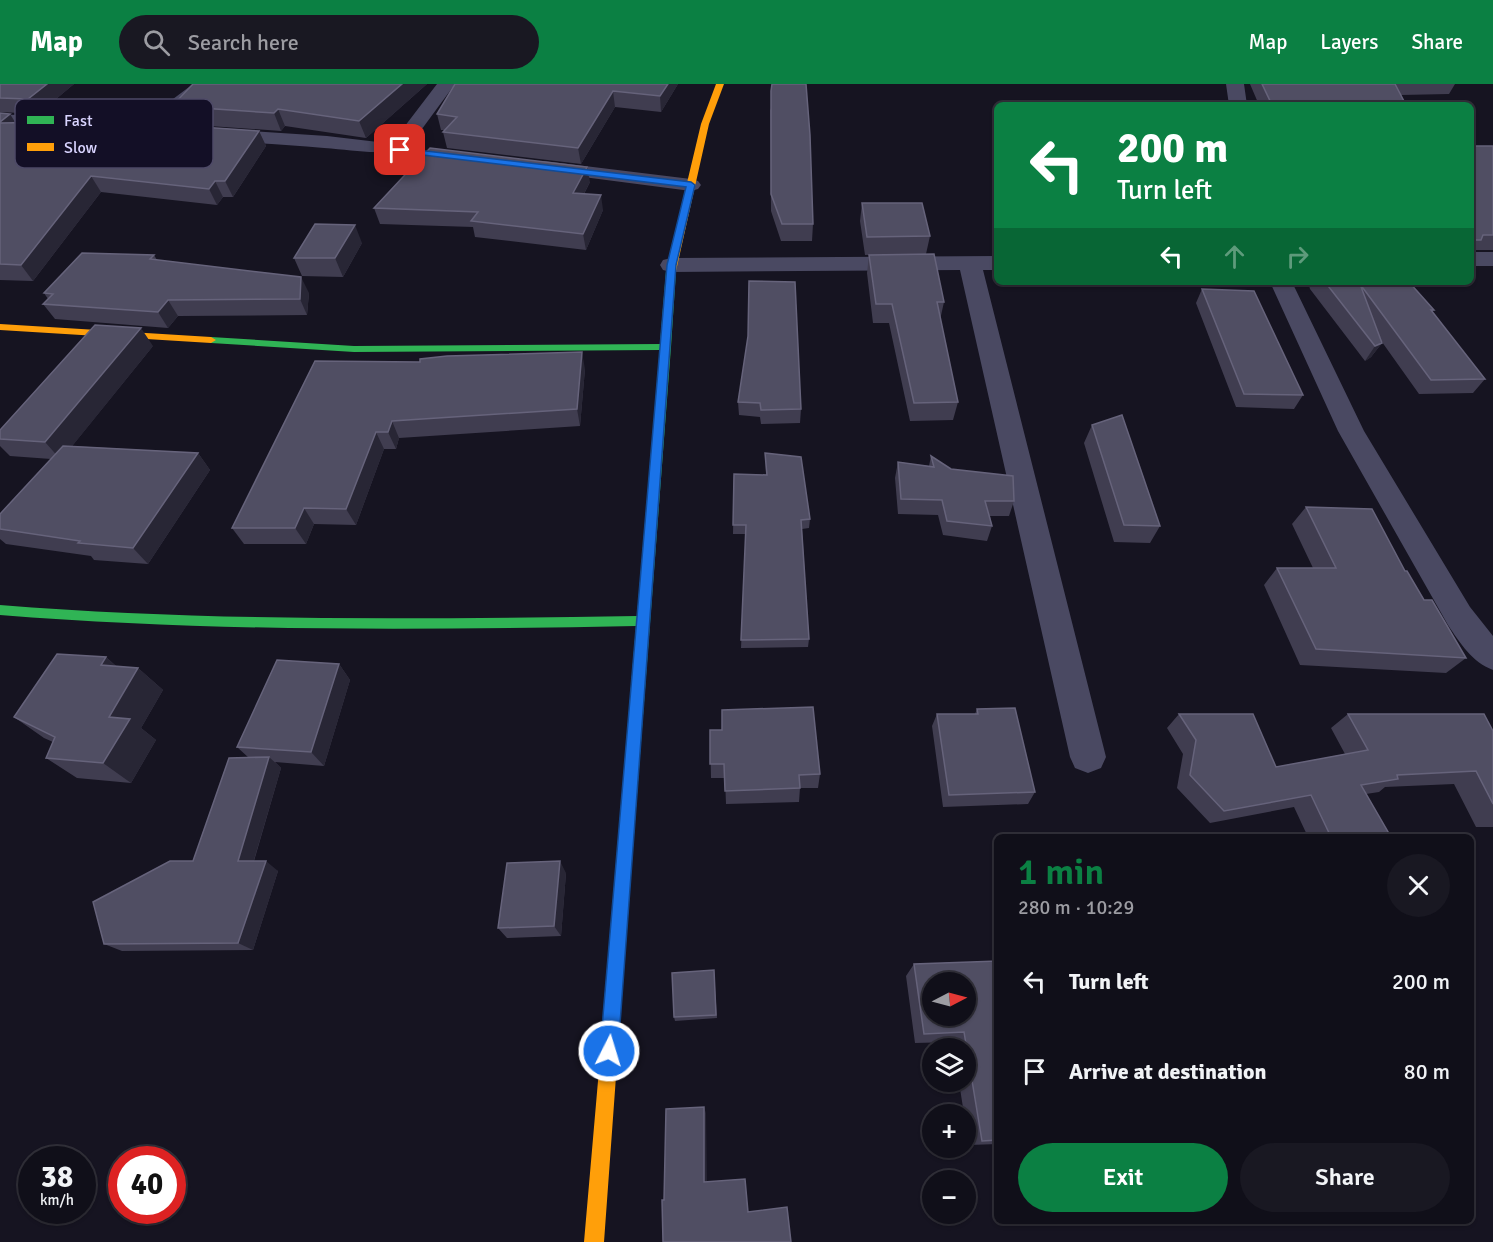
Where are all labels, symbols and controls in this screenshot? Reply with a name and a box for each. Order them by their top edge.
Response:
search box [119,15,539,69]
text: Map [30,25,83,59]
icon: search [140,26,173,59]
text: Search here [188,29,299,56]
text: Map [1249,29,1287,55]
text: Layers [1320,29,1378,55]
text: Share [1411,29,1463,55]
legend [15,99,213,168]
text: Fast [64,111,93,131]
text: 200 m [1117,123,1228,174]
pin [374,124,425,175]
icon: left [1018,126,1096,204]
icon: arrive [383,133,416,166]
text: Slow [64,138,98,158]
text: Turn left [1117,174,1212,207]
icon: left [1155,240,1188,273]
icon: ahead [1218,240,1251,273]
icon: right [1281,240,1314,273]
text: 1 min [1018,850,1104,895]
button: close [1387,854,1450,917]
text: 280 m · 10:29 [1018,895,1134,920]
icon: left [1018,965,1051,998]
text: Turn left [1069,968,1149,995]
text: 200 m [1392,968,1450,995]
north arrow [922,972,976,1026]
map controls [922,972,976,1224]
position arrow [577,1019,641,1083]
button: layers [922,1038,976,1092]
icon: arrive [1018,1055,1051,1088]
text: Arrive at destination [1069,1058,1266,1085]
text: 80 m [1404,1058,1450,1085]
button: + [922,1104,976,1158]
button: Exit [1018,1143,1228,1212]
button: Share [1240,1143,1450,1212]
speed limit sign: 40 [108,1146,186,1224]
text: 38 [41,1159,73,1196]
button: − [922,1170,976,1224]
text: km/h [40,1191,74,1209]

